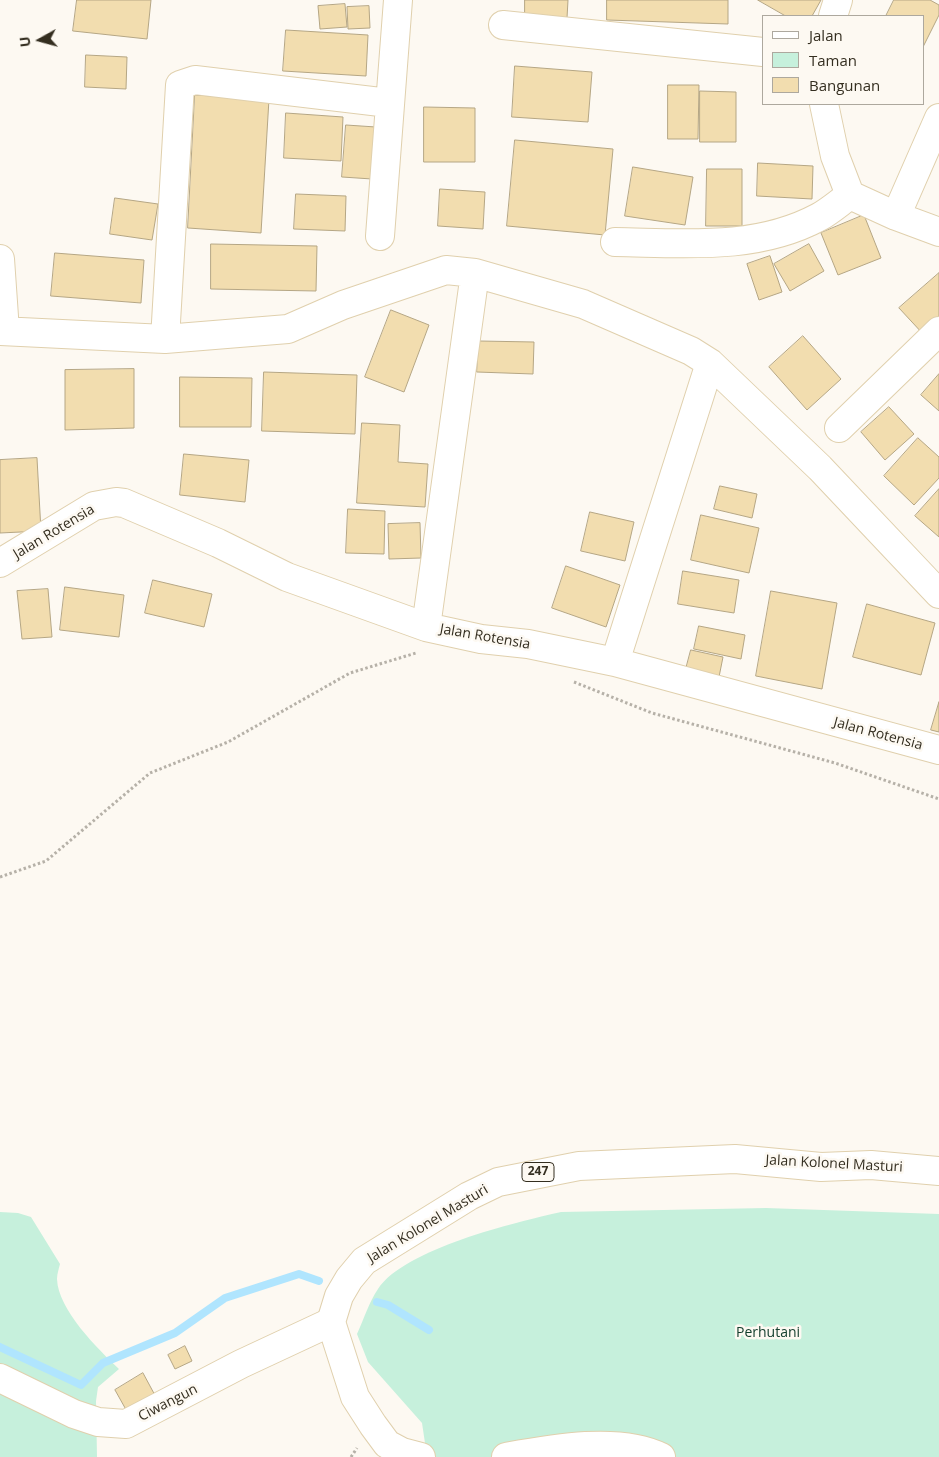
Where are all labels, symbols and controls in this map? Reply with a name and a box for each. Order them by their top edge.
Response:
north arrow [15,15,65,65]
legend [762,15,924,105]
text: Jalan [809,25,843,45]
text: U [15,35,35,48]
text: Taman [809,50,857,70]
text: Bangunan [809,75,880,95]
street label: Jalan Rotensia [10,501,98,563]
street label: Jalan Rotensia [438,621,532,653]
street label: Jalan Rotensia [832,714,924,754]
street label: Jalan Kolonel Masturi [765,1152,903,1176]
road number: 247 [522,1162,554,1182]
street label: Jalan Kolonel Masturi [365,1181,491,1267]
park label: Perhutani [736,1325,800,1341]
street label: Ciwangun [136,1381,200,1425]

